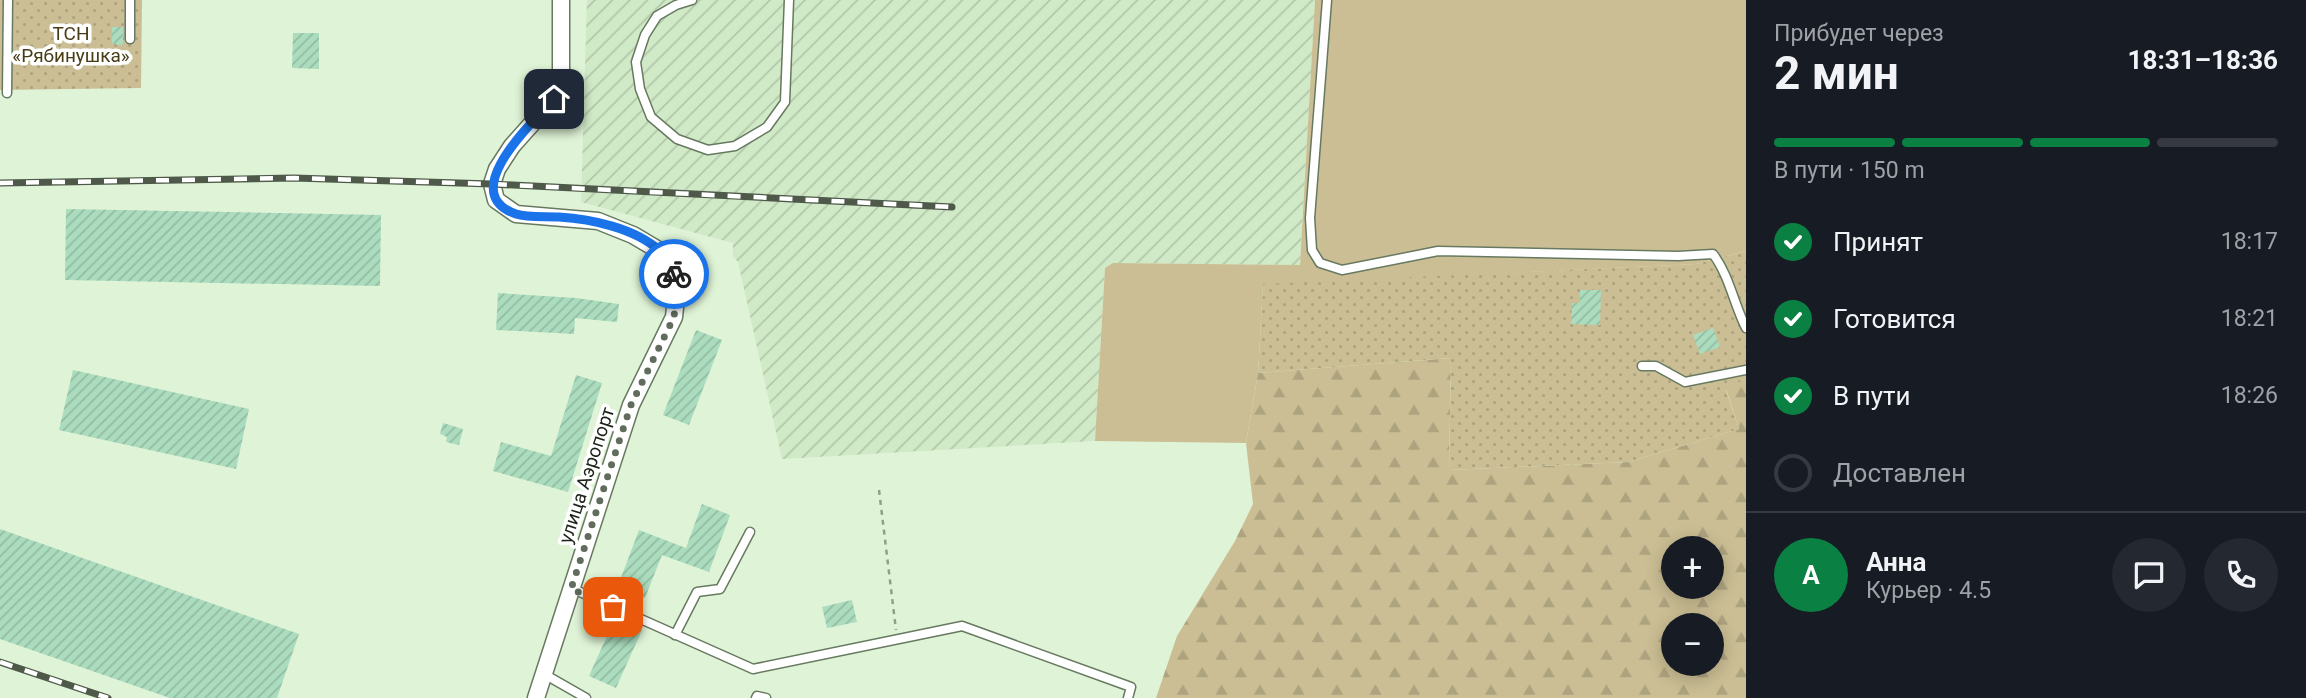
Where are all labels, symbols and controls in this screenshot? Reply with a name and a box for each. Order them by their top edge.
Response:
text: Прибудет через [1774,20,1944,47]
park label: ТСН «Рябинушка» [12,22,130,67]
text: 18:31–18:36 [2128,45,2278,75]
text: 2 мин [1774,46,1899,100]
pin [524,69,584,129]
icon: home [535,80,573,118]
text: В пути · 150 m [1774,157,1925,184]
icon: check [1774,223,1812,261]
text: Принят [1833,227,1923,257]
text: 18:17 [2221,228,2278,255]
courier [639,239,709,309]
icon: bike [655,255,693,293]
icon: check [1774,300,1812,338]
text: Готовится [1833,304,1956,334]
text: 18:21 [2221,305,2278,332]
icon: check [1774,377,1812,415]
text: В пути [1833,381,1910,411]
text: 18:26 [2221,382,2278,409]
street label: улица Аэропорт [554,404,619,546]
text: Доставлен [1833,458,1966,488]
map controls [1661,536,1724,676]
button: + [1661,536,1724,599]
button: chat [2112,538,2186,612]
button: phone [2204,538,2278,612]
text: Анна [1866,547,1926,577]
text: А [1802,560,1820,590]
pin [583,577,643,637]
text: Курьер · 4.5 [1866,577,1991,604]
icon: bag [594,588,632,626]
button: − [1661,613,1724,676]

